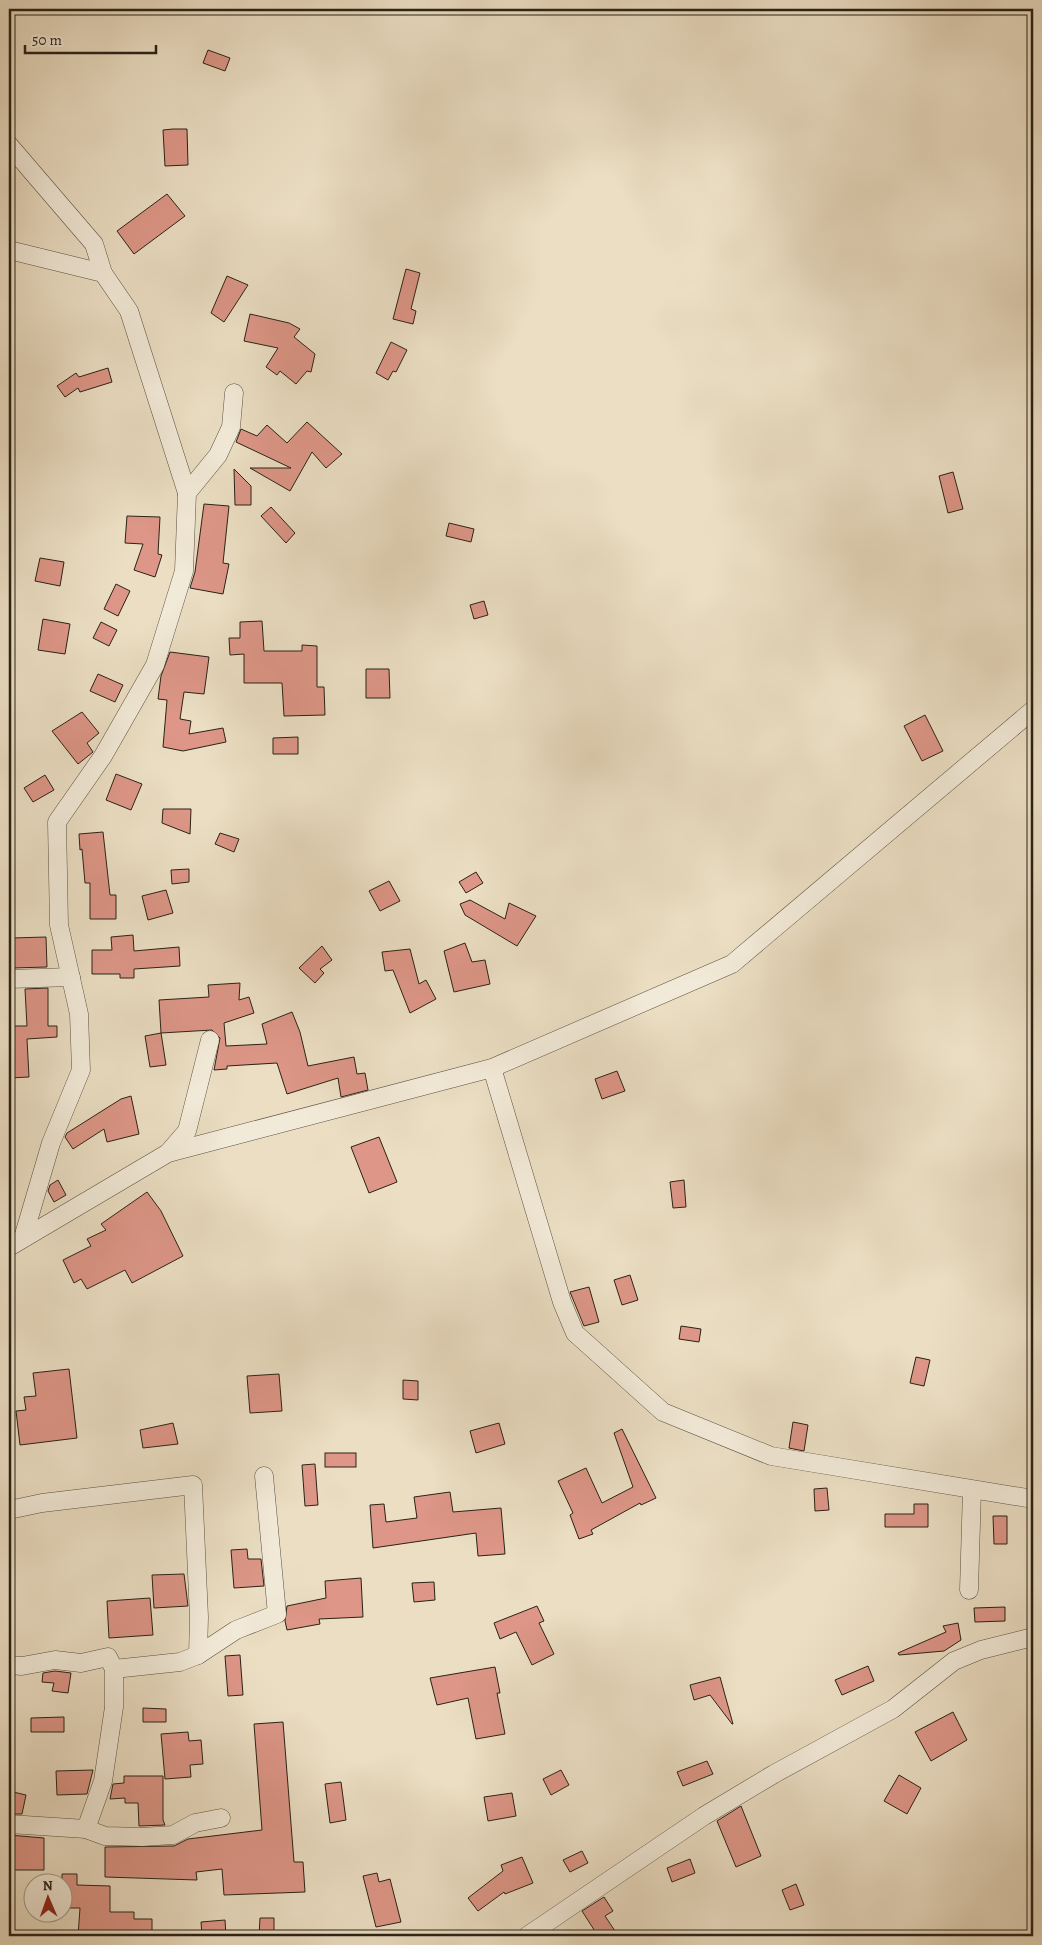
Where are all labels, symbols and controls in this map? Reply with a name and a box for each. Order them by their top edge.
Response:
scale bar [25,22,156,54]
text: 50 m [32,30,62,50]
north arrow [22,1872,72,1922]
text: N [42,1876,53,1895]

